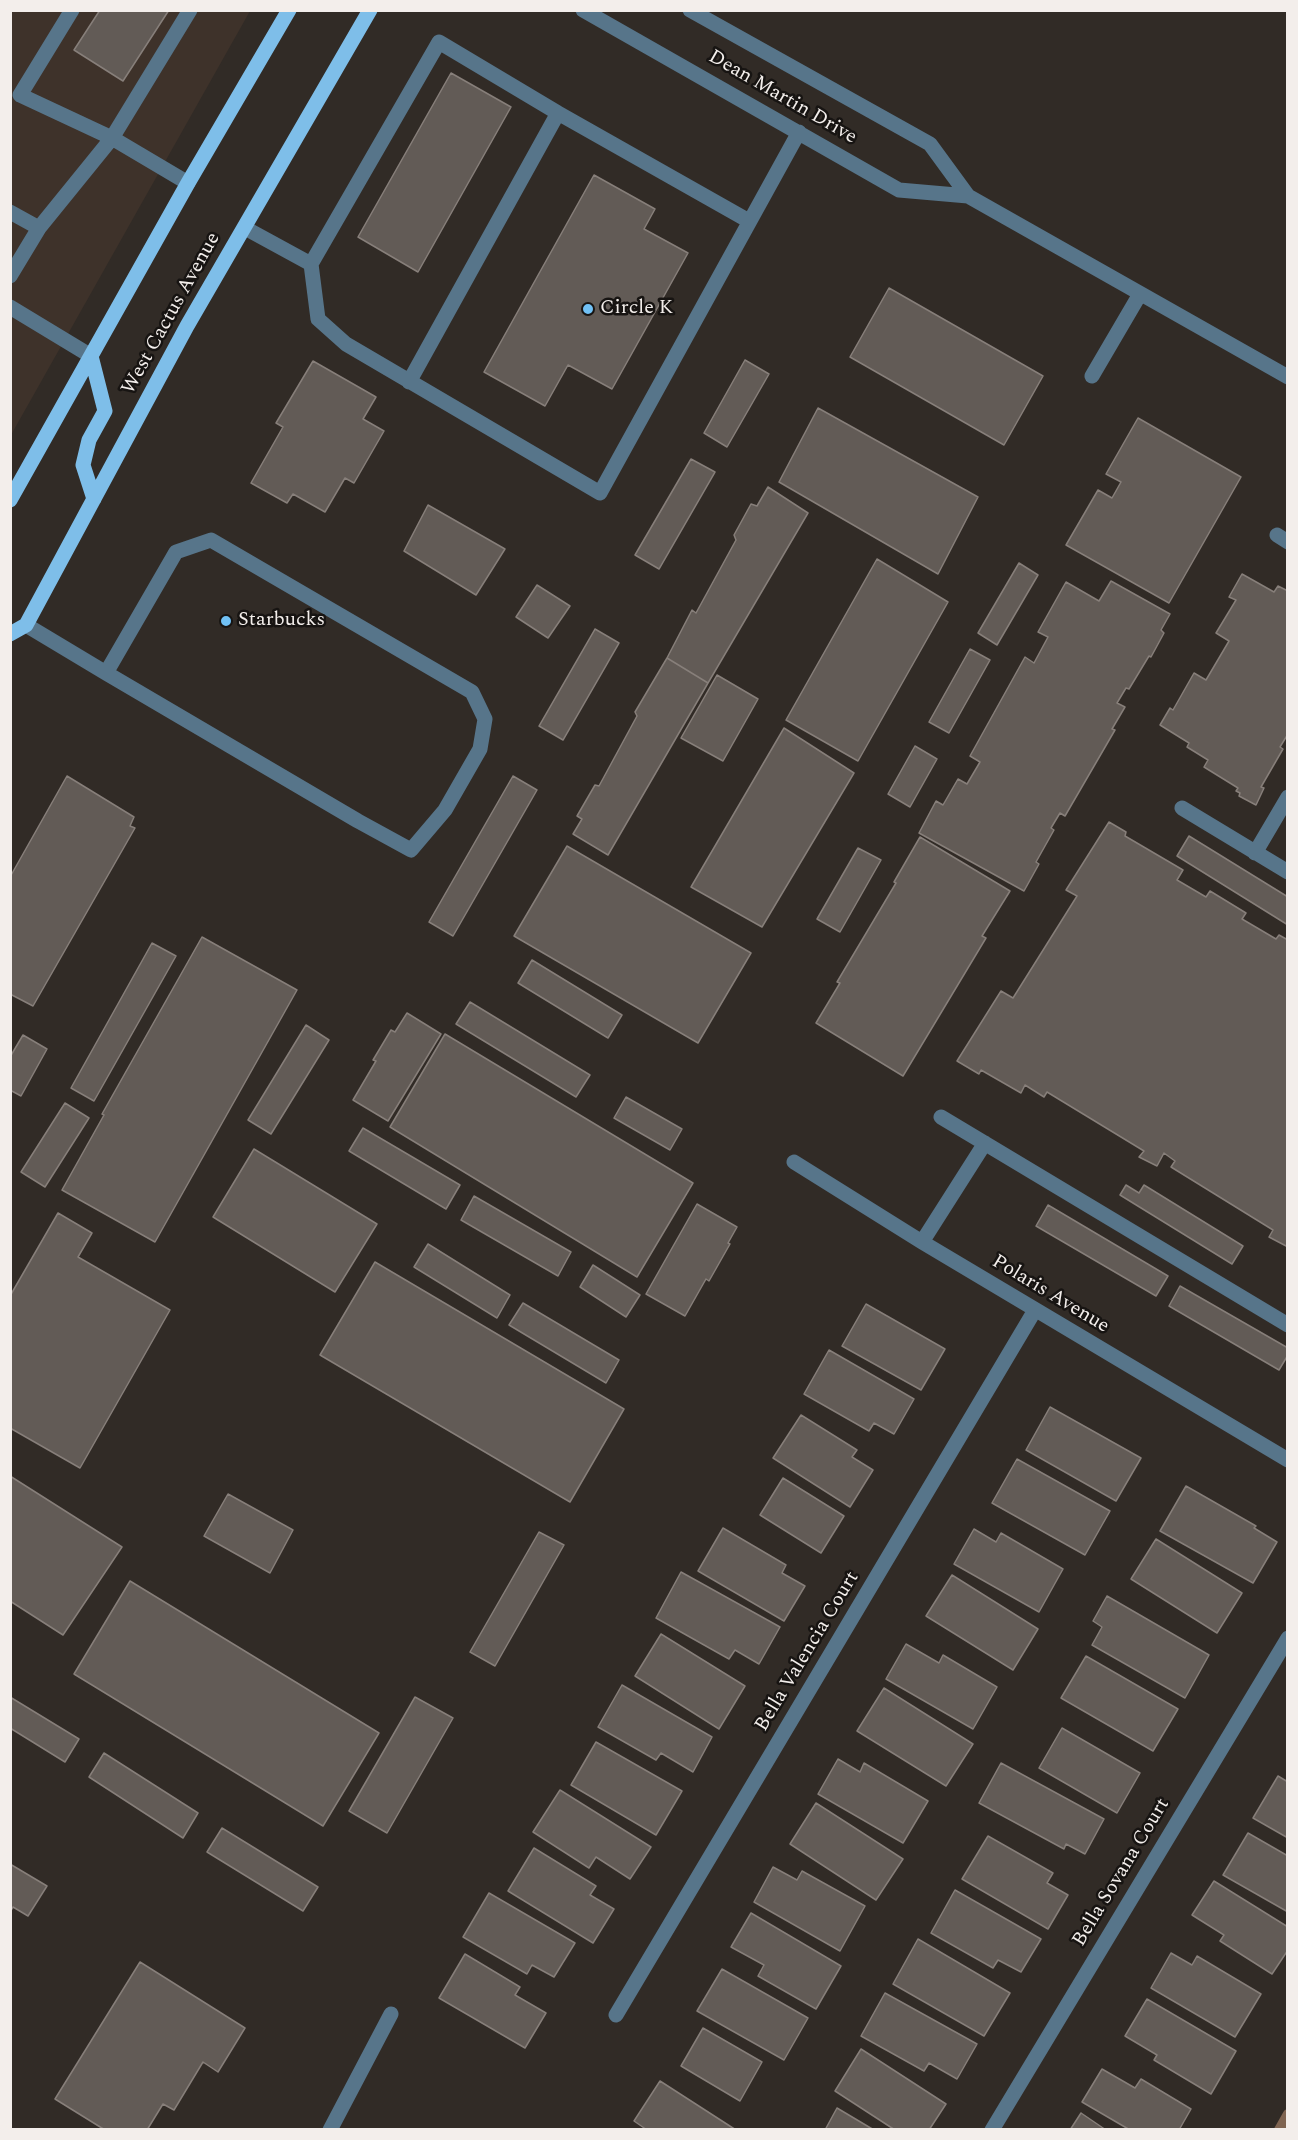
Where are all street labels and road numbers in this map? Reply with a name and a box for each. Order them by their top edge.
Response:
street label: Dean Martin Drive [703,46,861,150]
street label: West Cactus Avenue [118,229,226,399]
street label: Polaris Avenue [987,1251,1113,1339]
street label: Bella Valencia Court [751,1568,865,1736]
street label: Bella Sovana Court [1068,1795,1176,1951]

